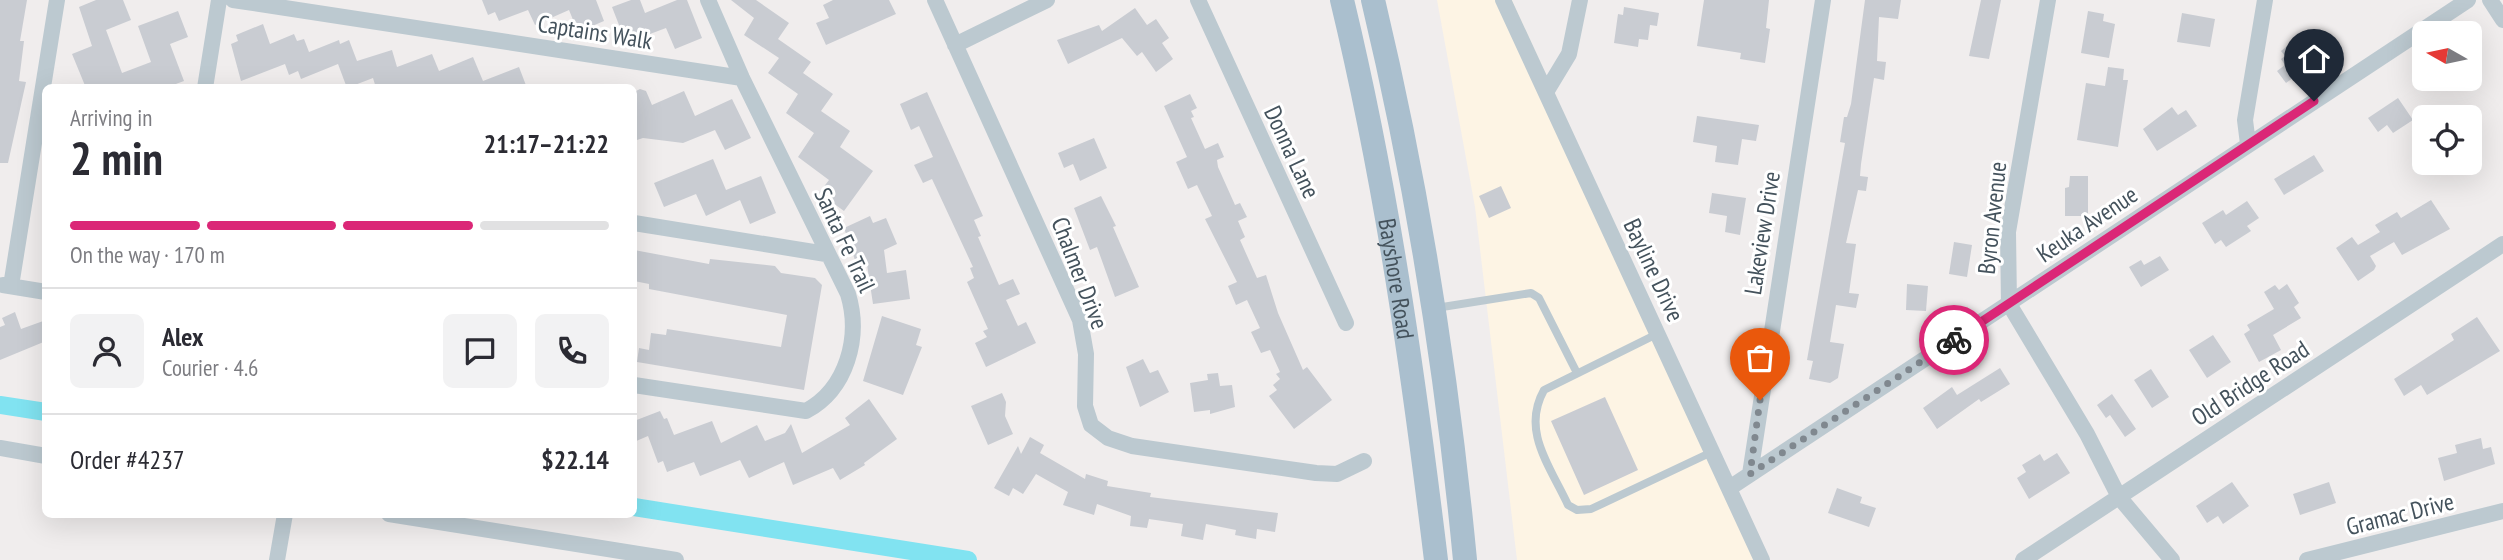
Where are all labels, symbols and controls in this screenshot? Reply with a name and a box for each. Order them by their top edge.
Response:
street label: Captains Walk [536,8,655,56]
north arrow [2412,21,2482,91]
map controls [2412,21,2482,175]
pin [2284,29,2344,101]
icon: home [2295,40,2333,78]
street label: Donna Lane [1257,101,1327,203]
text: Arriving in [70,103,152,132]
button: locate [2412,105,2482,175]
text: 21:17–21:22 [484,127,609,160]
text: 2 min [70,128,163,188]
street label: Byron Avenue [1971,160,2013,276]
street label: Lakeview Drive [1737,169,1787,297]
street label: Keuka Avenue [2031,179,2143,269]
street label: Santa Fe Trail [807,183,883,298]
street label: Chalmer Drive [1044,213,1116,333]
street label: Bayline Drive [1617,214,1691,326]
street label: Bayshore Road [1372,216,1422,341]
text: On the way · 170 m [70,240,225,269]
courier [1919,305,1989,375]
button: person [70,314,144,388]
button: chat [443,314,517,388]
button: phone [535,314,609,388]
text: Alex [162,320,203,353]
icon: bike [1935,321,1973,359]
pin [1730,328,1790,400]
street label: Old Bridge Road [2185,333,2315,433]
icon: bag [1741,339,1779,377]
text: Courier · 4.6 [162,353,258,382]
text: Order #4237 [70,443,185,476]
text: $22.14 [541,443,609,476]
street label: Gramac Drive [2343,486,2457,542]

